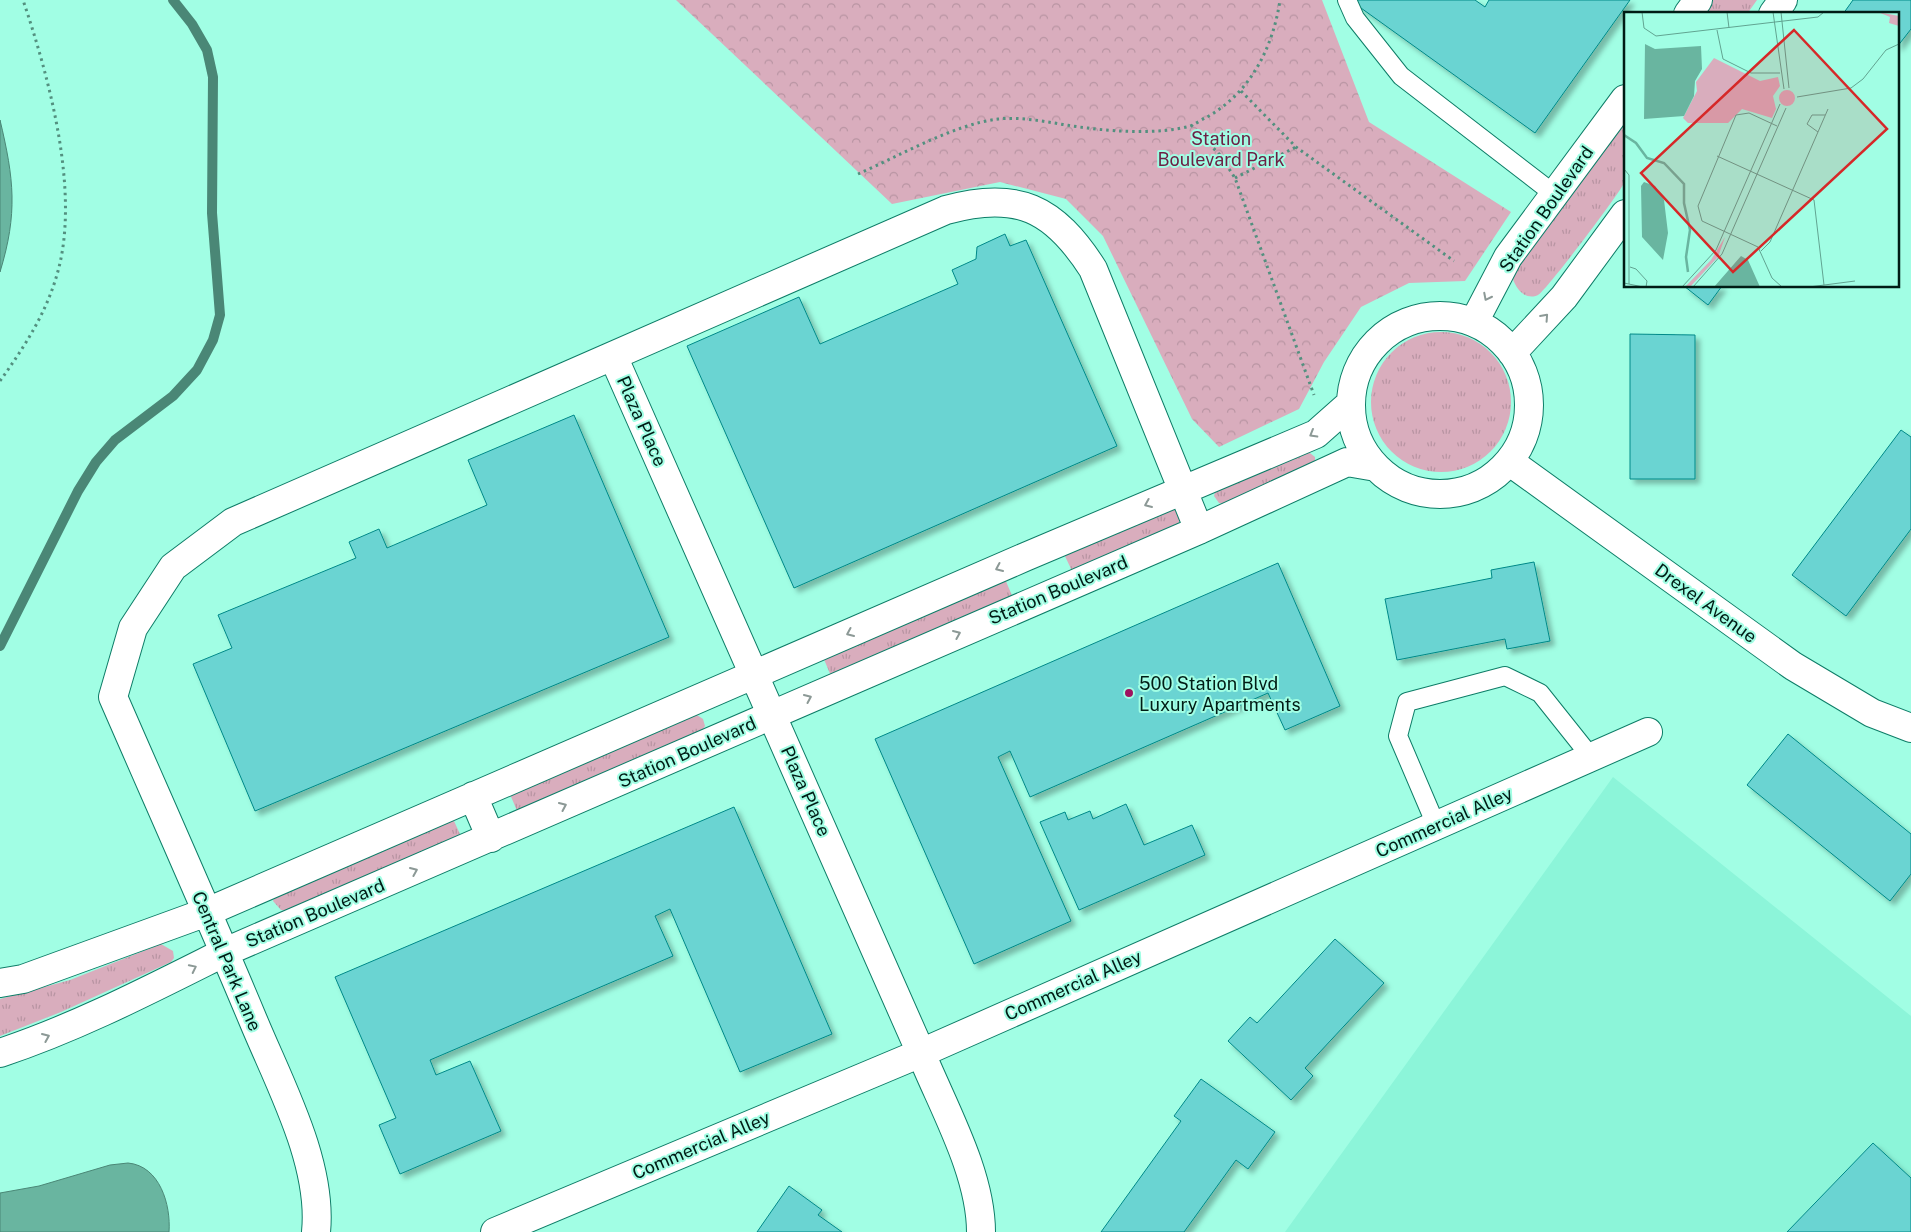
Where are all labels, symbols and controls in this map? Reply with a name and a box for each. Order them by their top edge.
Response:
inset map [1624,12,1898,288]
park label: Station Boulevard Park [1157,128,1285,170]
street label: Station Boulevard [1495,142,1597,276]
one-way arrow [1483,291,1493,300]
one-way arrow [1540,314,1549,323]
street label: Plaza Place [613,373,671,469]
one-way arrow [1310,428,1319,438]
one-way arrow [1144,498,1153,509]
street label: Station Boulevard [985,551,1131,629]
street label: Drexel Avenue [1651,559,1761,647]
one-way arrow [995,562,1004,573]
one-way arrow [846,627,855,638]
one-way arrow [952,629,961,640]
place label: 500 Station Blvd Luxury Apartments [1139,673,1301,715]
marker: 500 Station Blvd Luxury Apartments [1123,687,1135,699]
one-way arrow [803,694,812,705]
street label: Station Boulevard [615,712,759,792]
street label: Plaza Place [777,743,835,839]
street label: Commercial Alley [1372,782,1516,862]
one-way arrow [558,802,567,813]
one-way arrow [409,867,418,878]
street label: Station Boulevard [242,874,388,952]
street label: Central Park Lane [188,888,266,1034]
street label: Commercial Alley [1001,945,1145,1025]
one-way arrow [188,964,197,974]
one-way arrow [41,1033,50,1044]
street label: Commercial Alley [629,1106,773,1183]

